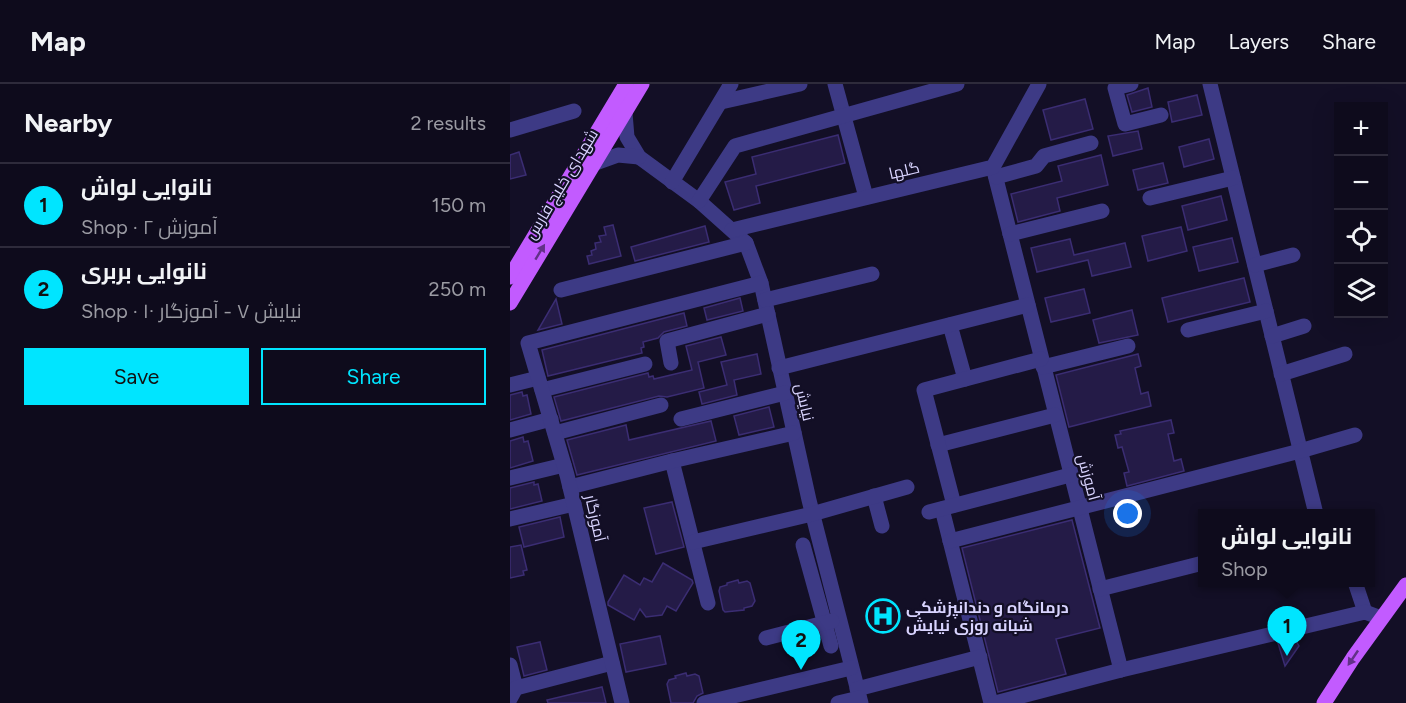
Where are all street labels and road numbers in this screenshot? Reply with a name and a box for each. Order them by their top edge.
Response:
street label: شهدای خلیج فارس [521,126,604,244]
street label: گلها [887,158,922,184]
street label: نیایش [790,382,818,423]
street label: آموزش [1072,452,1104,503]
street label: آموزگار [581,492,610,544]

